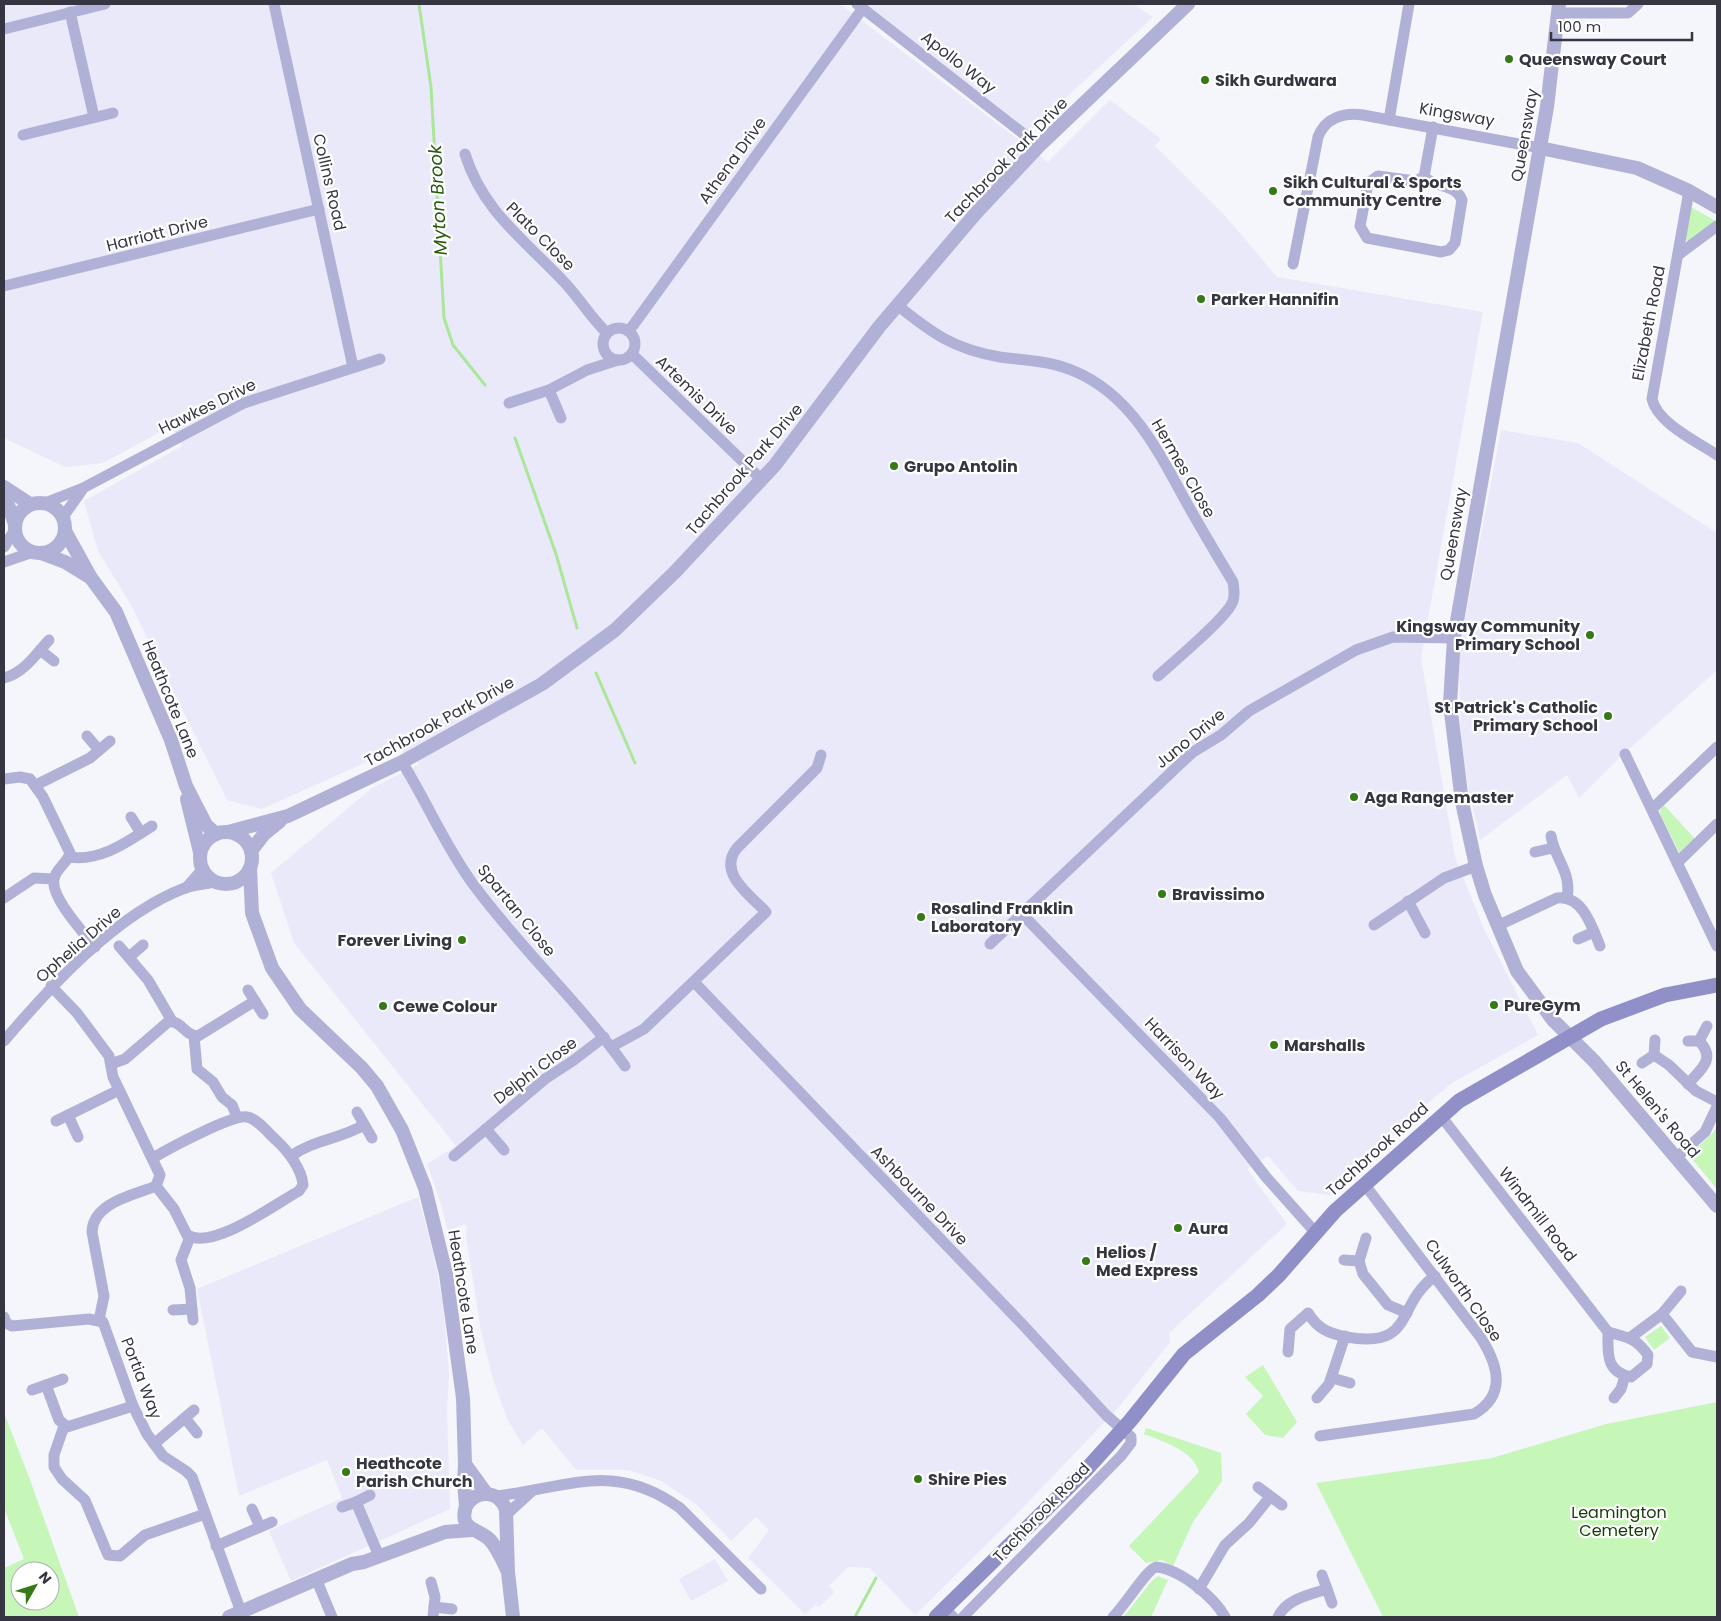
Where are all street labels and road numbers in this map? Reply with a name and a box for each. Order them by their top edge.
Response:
street label: Apollo Way [916,26,1001,99]
street label: Queensway [1505,87,1544,183]
street label: Tachbrook Park Drive [940,92,1073,229]
street label: Kingsway [1418,97,1496,132]
street label: Athena Drive [693,112,772,208]
street label: Collins Road [307,131,352,233]
street label: Plato Close [501,197,580,276]
street label: Harriott Drive [104,210,210,257]
street label: Elizabeth Road [1626,264,1671,383]
street label: Artemis Drive [651,350,743,440]
street label: Hawkes Drive [155,373,260,440]
street label: Tachbrook Park Drive [681,398,808,540]
street label: Hermes Close [1146,415,1221,522]
street label: Queensway [1434,486,1473,582]
street label: Heathcote Lane [136,637,205,762]
street label: Tachbrook Park Drive [360,671,518,772]
street label: Juno Drive [1151,703,1230,774]
street label: Spartan Close [472,859,561,961]
street label: Ophelia Drive [31,901,126,988]
street label: Harrison Way [1139,1012,1230,1105]
street label: Delphi Close [489,1031,582,1109]
street label: St Helen's Road [1610,1055,1705,1163]
street label: Tachbrook Road [1321,1097,1434,1202]
street label: Ashbourne Drive [866,1140,974,1251]
street label: Windmill Road [1493,1162,1582,1267]
street label: Heathcote Lane [442,1228,485,1356]
street label: Culworth Close [1419,1234,1508,1347]
street label: Portia Way [115,1334,168,1422]
street label: Tachbrook Road [988,1457,1095,1567]

